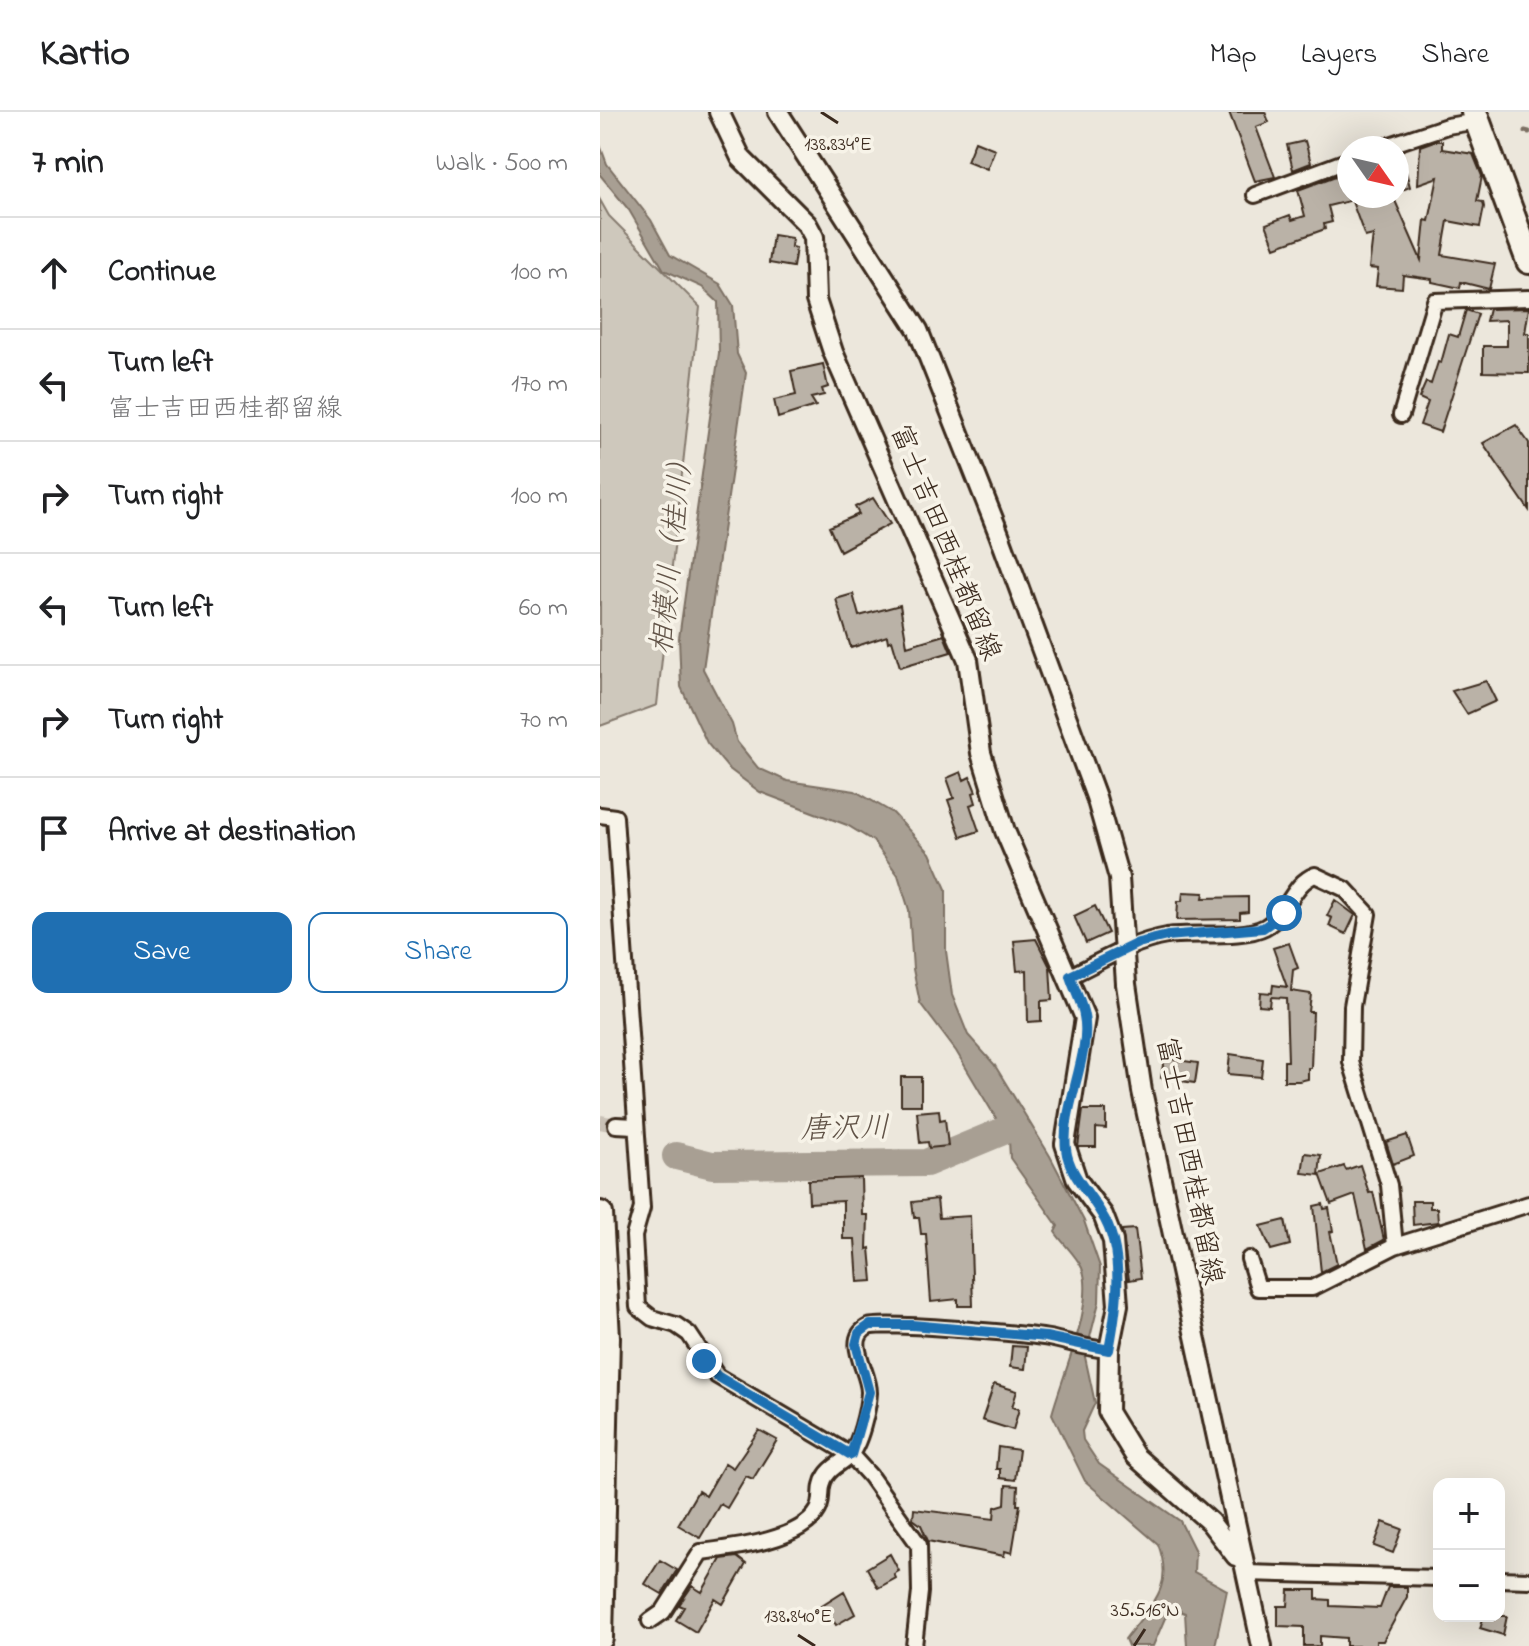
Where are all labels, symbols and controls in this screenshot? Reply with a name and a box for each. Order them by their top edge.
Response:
text: Kartio [40,27,130,83]
text: Map [1209,35,1257,76]
text: Layers [1301,35,1377,76]
text: Share [1421,35,1489,76]
text: 138.834°E [804,131,872,160]
north arrow [1337,136,1409,208]
text: 7 min [32,139,104,189]
text: Walk · 500 m [436,145,568,183]
icon: ahead [32,251,76,295]
text: Continue [108,251,216,295]
text: 100 m [511,254,568,292]
text: Turn left [108,342,213,386]
icon: left [32,363,76,407]
text: 170 m [511,366,568,404]
text: 富士吉田西桂都留線 [108,391,342,429]
street label: 富士吉田西桂都留線 [878,418,1010,668]
water label: 相模川（桂川） [641,443,707,657]
icon: right [32,475,76,519]
text: Turn right [108,475,223,519]
text: 100 m [511,478,568,516]
icon: left [32,587,76,631]
text: Turn left [108,587,213,631]
text: 60 m [519,590,568,628]
icon: right [32,699,76,743]
text: Turn right [108,699,223,743]
text: 70 m [519,702,568,740]
icon: arrive [32,811,76,855]
text: Arrive at destination [108,811,356,855]
route start [1266,895,1302,931]
button: Save [32,912,292,993]
button: Share [308,912,568,993]
street label: 富士吉田西桂都留線 [1144,1033,1232,1289]
water label: 唐沢川 [800,1107,890,1153]
route end [686,1343,722,1379]
map controls [1433,1478,1505,1622]
button: + [1433,1478,1505,1550]
button: − [1433,1550,1505,1622]
text: 35.516°N [1110,1597,1180,1626]
text: 138.840°E [764,1603,832,1632]

